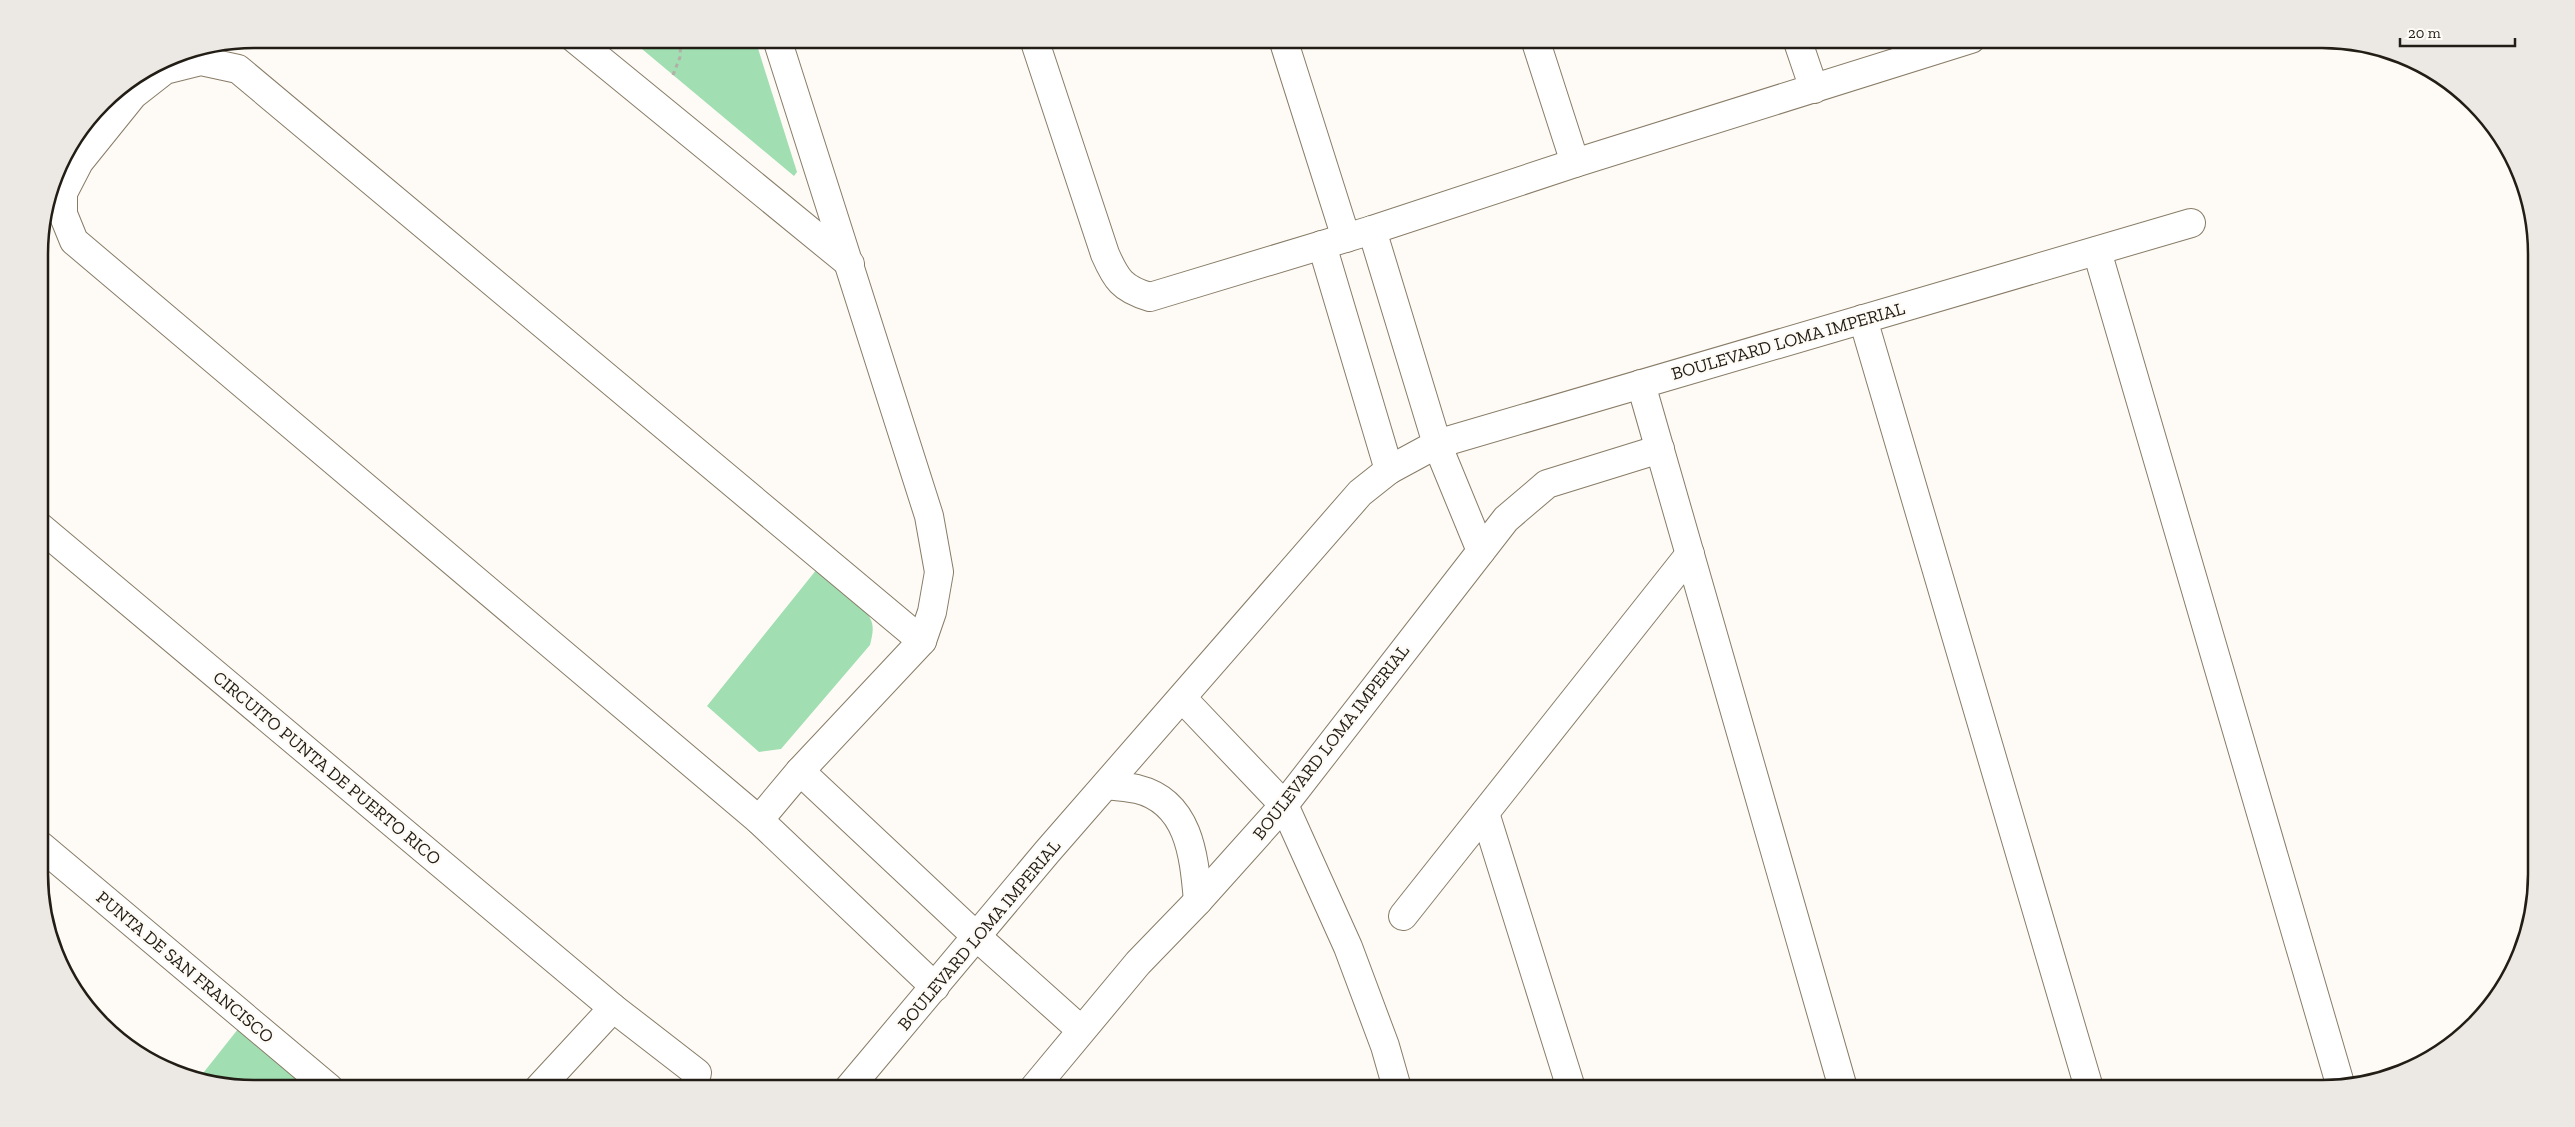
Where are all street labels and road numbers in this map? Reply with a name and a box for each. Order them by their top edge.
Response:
street label: BOULEVARD LOMA IMPERIAL [1669,297,1907,385]
street label: BOULEVARD LOMA IMPERIAL [1248,640,1414,844]
street label: CIRCUITO PUNTA DE PUERTO RICO [209,666,445,870]
street label: BOULEVARD LOMA IMPERIAL [893,835,1065,1035]
street label: PUNTA DE SAN FRANCISCO [92,886,278,1048]

